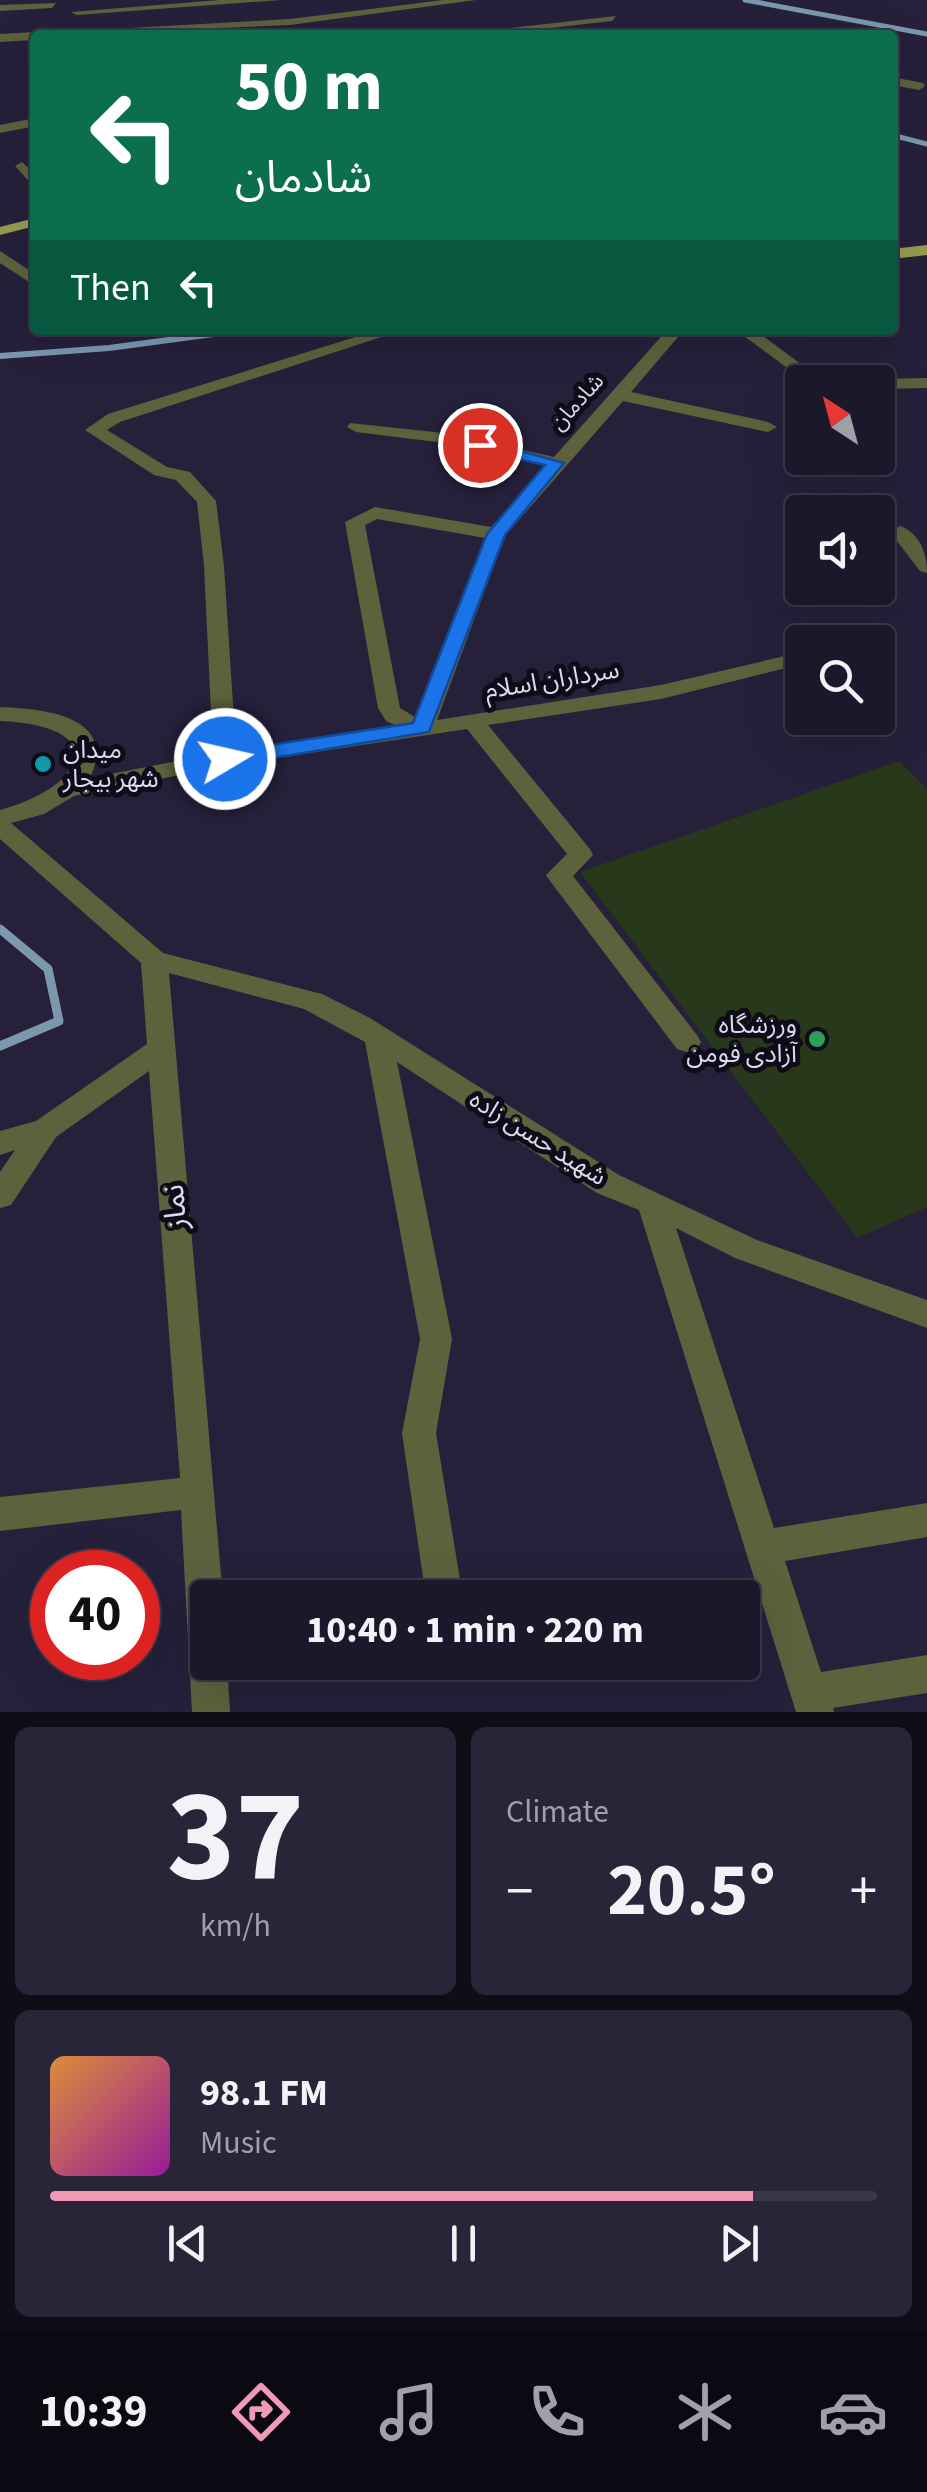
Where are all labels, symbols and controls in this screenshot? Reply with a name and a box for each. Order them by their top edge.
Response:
text: 50 m [235,37,383,137]
icon: left [70,70,200,200]
text: شادمان [235,146,372,210]
icon: left [171,260,226,315]
text: Then [70,261,151,315]
north arrow [785,365,895,475]
map controls [785,365,895,735]
street label: شادمان [543,366,611,438]
pin [438,403,523,488]
icon: arrive [453,418,508,473]
button: sound [785,495,895,605]
button: search [785,625,895,735]
street label: سرداران اسلام [482,652,622,709]
position arrow [173,707,277,811]
place label: میدان شهر بیجار [62,732,159,797]
marker: میدان شهر بیجار [32,753,54,775]
place label: ورزشگاه آزادی فومن [686,1007,799,1072]
marker: ورزشگاه آزادی فومن [806,1028,828,1050]
street label: شهید حسن زاده [462,1081,614,1195]
street label: نماز [152,1183,198,1232]
speed limit sign: 40 [30,1550,160,1680]
text: 10:40 · 1 min · 220 m [306,1603,644,1657]
text: 37 [167,1745,304,1930]
text: Climate [506,1789,609,1835]
text: 20.5° [607,1837,776,1944]
text: − [506,1853,533,1931]
text: + [850,1853,877,1931]
text: km/h [200,1903,271,1949]
text: 98.1 FM [200,2066,328,2120]
text: Music [200,2120,277,2166]
icon: previous [160,2216,215,2271]
icon: pause [436,2216,491,2271]
icon: next [712,2216,767,2271]
icon: directions [226,2377,296,2447]
icon: music [374,2377,444,2447]
icon: phone [522,2377,592,2447]
icon: climate [670,2377,740,2447]
icon: car [818,2377,888,2447]
text: 10:39 [39,2380,148,2444]

